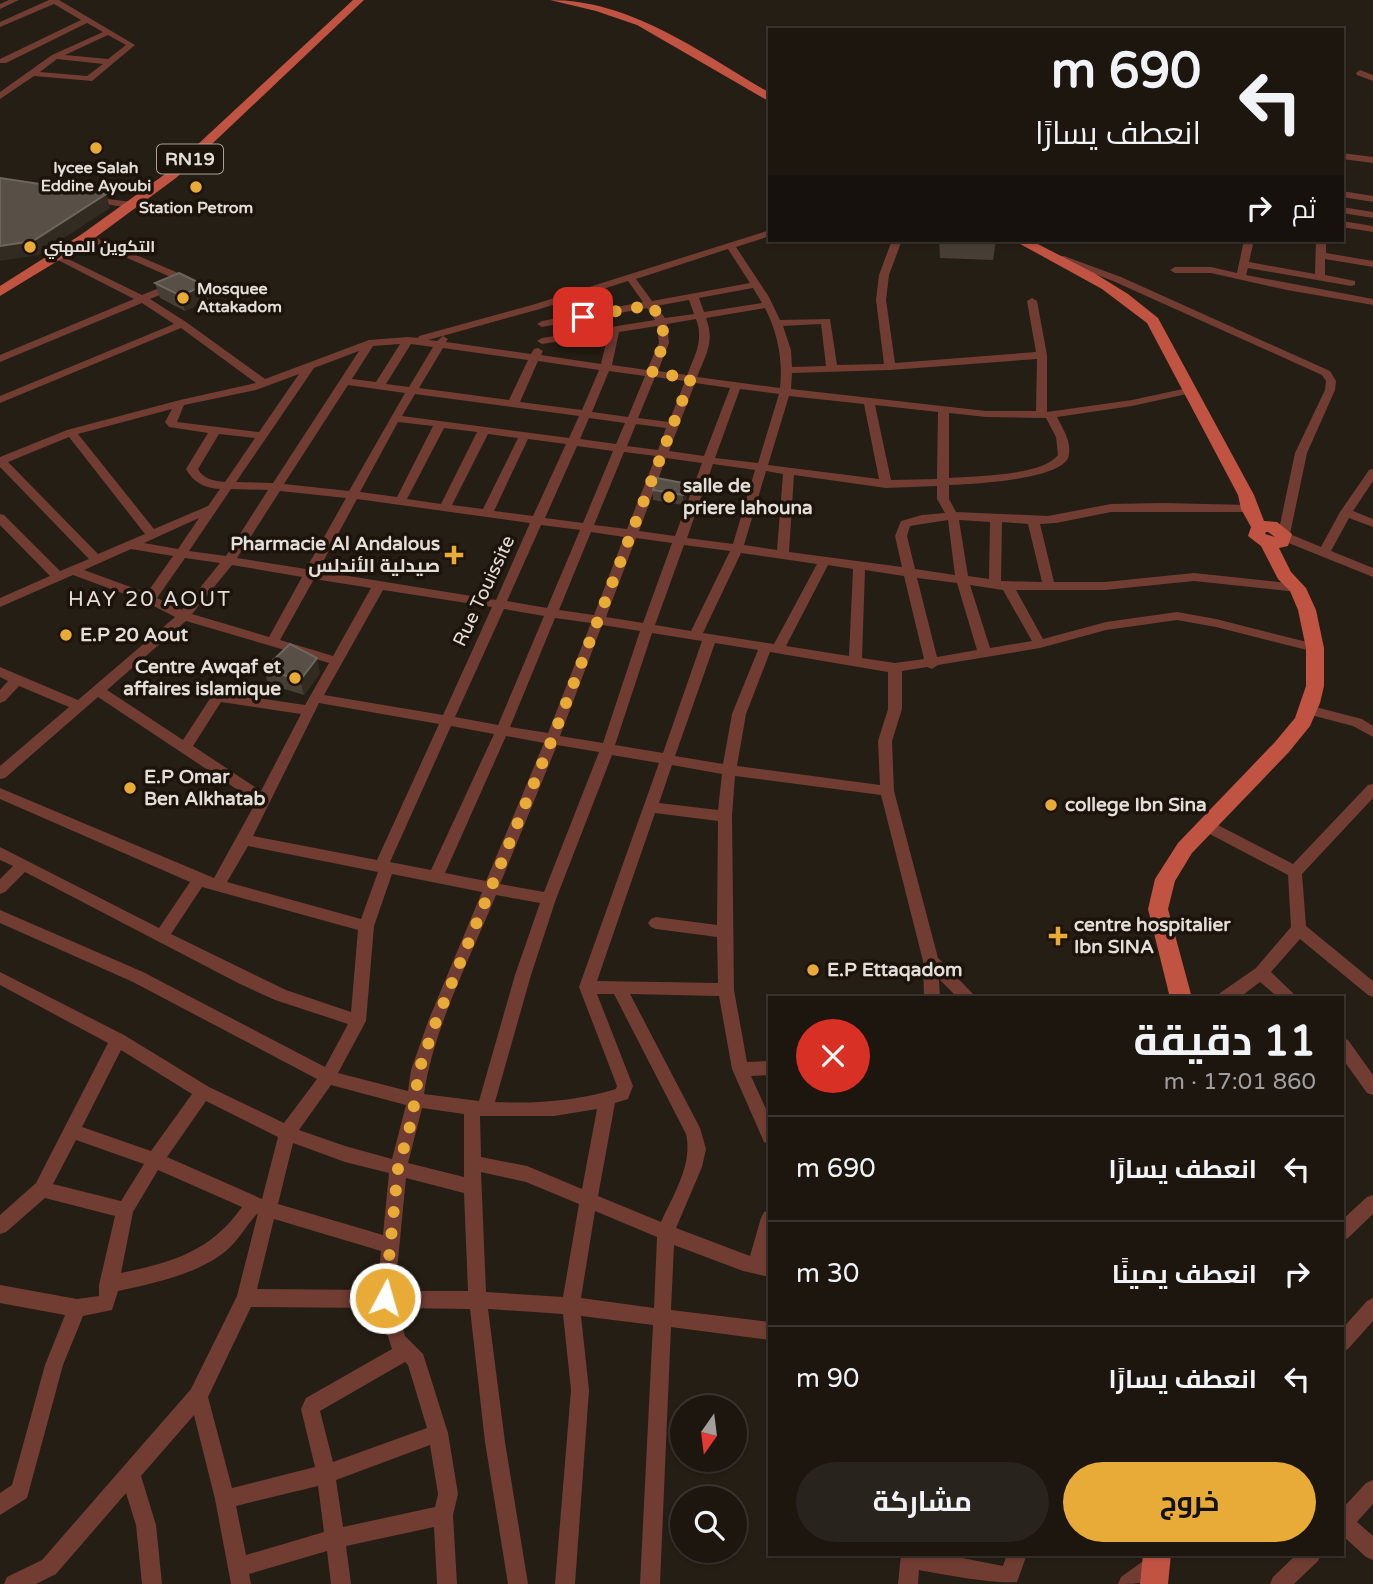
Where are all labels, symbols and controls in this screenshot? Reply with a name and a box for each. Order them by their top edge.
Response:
text: 690 m [1051,42,1201,101]
icon: left [1225,56,1316,147]
text: انعطف يسارًا [1035,115,1201,153]
marker: lycee Salah Eddine Ayoubi [88,140,104,156]
road number: RN19 [157,144,223,174]
place label: lycee Salah Eddine Ayoubi [41,158,151,196]
marker: Station Petrom [188,179,204,195]
icon: right [1240,189,1278,227]
text: ثم [1292,194,1316,225]
place label: Station Petrom [139,198,253,218]
place label: التكوين المهني [44,237,155,259]
marker: التكوين المهني [22,239,38,255]
place label: Mosquee Attakadom [197,279,282,317]
pin [553,287,613,347]
marker: Mosquee Attakadom [175,290,191,306]
icon: arrive [564,298,602,336]
place label: salle de priere lahouna [683,475,813,520]
marker: salle de priere lahouna [661,489,677,505]
street label: Rue Touissite [449,532,519,650]
place label: Pharmacie Al Andalous صيدلية الأندلس [230,533,440,577]
marker: Pharmacie Al Andalous صيدلية الأندلس [446,547,462,563]
district label: HAY 20 AOUT [68,587,232,612]
place label: E.P 20 Aout [80,624,189,646]
marker: E.P 20 Aout [58,627,74,643]
place label: Centre Awqaf et affaires islamique [123,656,282,701]
marker: Centre Awqaf et affaires islamique [287,670,303,686]
place label: E.P Omar Ben Alkhatab [144,766,265,810]
marker: E.P Omar Ben Alkhatab [122,780,138,796]
place label: college Ibn Sina [1065,794,1207,817]
marker: college Ibn Sina [1043,797,1059,813]
place label: centre hospitalier Ibn SINA [1074,914,1231,958]
marker: centre hospitalier Ibn SINA [1048,926,1068,946]
place label: E.P Ettaqadom [827,959,962,982]
marker: E.P Ettaqadom [805,962,821,978]
text: 11 دقيقة [1134,1016,1316,1067]
button: close [796,1019,870,1093]
text: 860 m · 17:01 [1164,1068,1316,1096]
icon: left [1278,1150,1316,1188]
text: 690 m [796,1153,876,1184]
text: انعطف يسارًا [1108,1154,1257,1185]
icon: right [1278,1255,1316,1293]
text: 30 m [796,1258,859,1289]
text: انعطف يمينًا [1112,1259,1257,1290]
position arrow [348,1261,422,1335]
icon: left [1278,1360,1316,1398]
text: 90 m [796,1363,859,1394]
text: انعطف يسارًا [1108,1364,1257,1395]
north arrow [670,1395,747,1472]
map controls [670,1395,747,1563]
button: مشاركة [796,1462,1049,1542]
button: خروج [1063,1462,1316,1542]
button: search [670,1486,747,1563]

